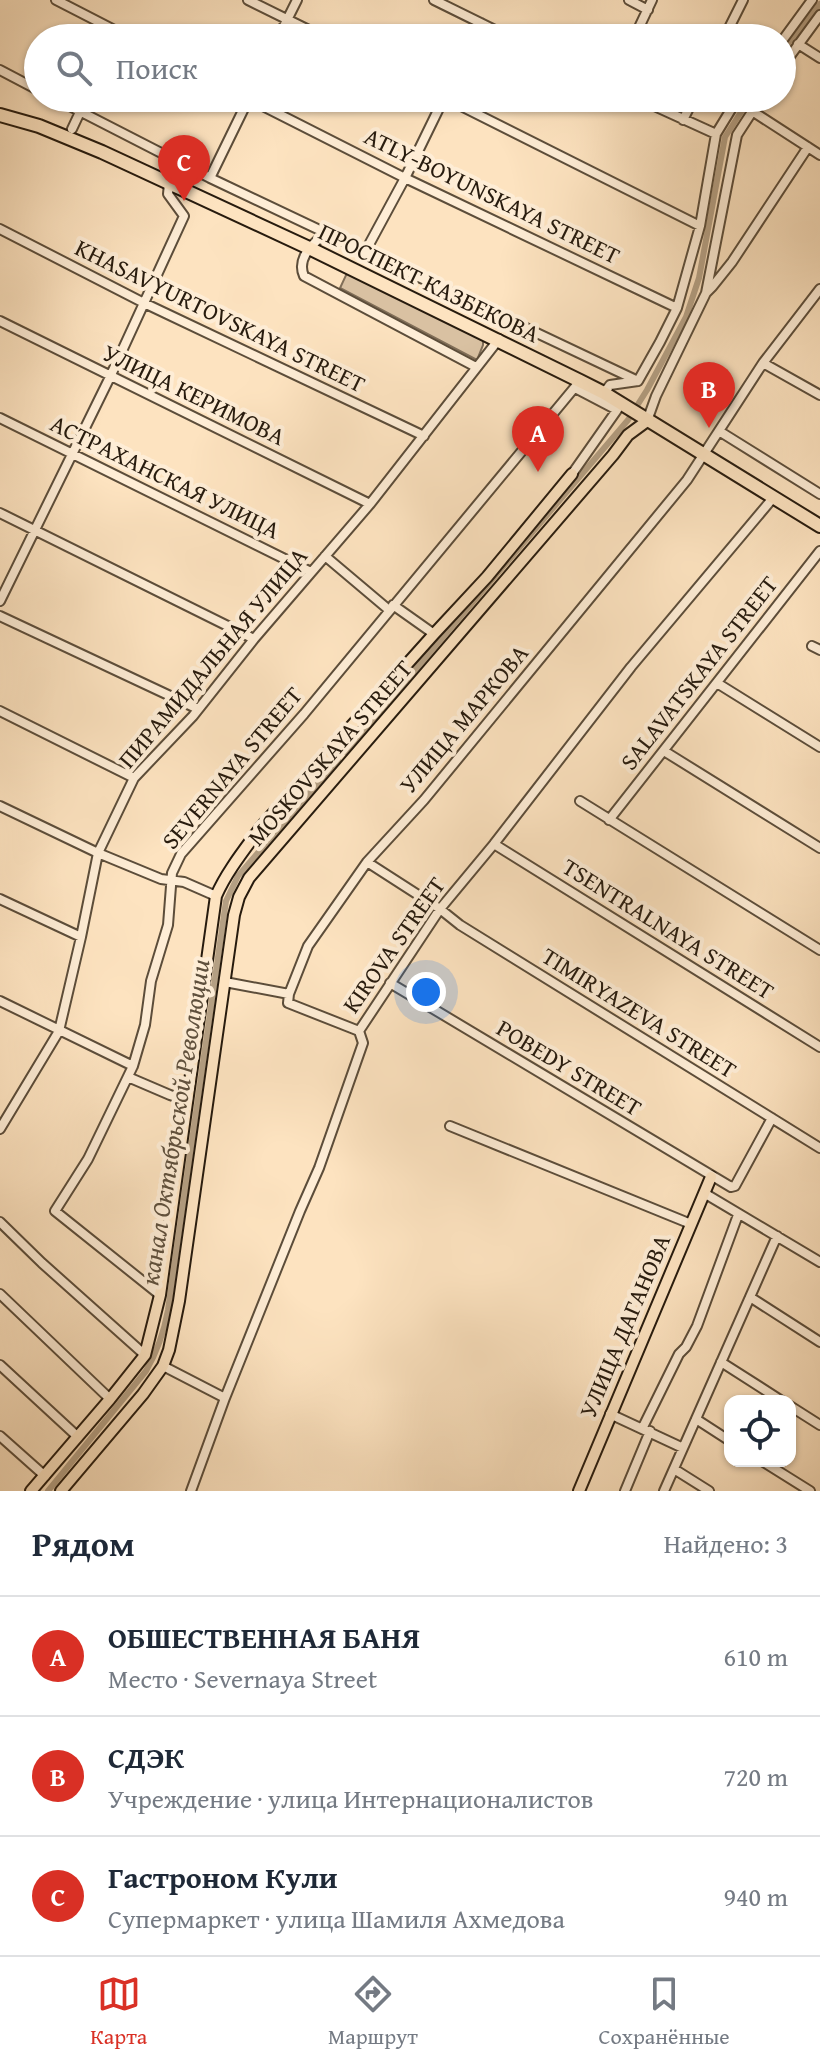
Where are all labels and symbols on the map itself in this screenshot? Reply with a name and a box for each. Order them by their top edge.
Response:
street label: ATLY-BOYUNSKAYA STREET [359,118,626,273]
pin: C [158,135,210,201]
street label: ПРОСПЕКТ КАЗБЕКОВА [313,214,546,352]
street label: KHASAVYURTOVSKAYA STREET [69,230,371,401]
street label: УЛИЦА КЕРИМОВА [97,335,292,454]
pin: B [683,362,735,428]
street label: АСТРАХАНСКАЯ УЛИЦА [44,406,286,548]
pin: A [512,406,564,472]
street label: ПИРАМИДАЛЬНАЯ УЛИЦА [110,539,316,776]
street label: SALAVATSKAYA STREET [611,568,786,777]
street label: УЛИЦА МАРКОВА [391,636,537,801]
street label: MOSKOVSKAYA STREET [239,652,420,853]
street label: SEVERNAYA STREET [153,679,310,857]
street label: TSENTRALNAYA STREET [556,849,781,1008]
street label: KIROVA STREET [334,869,454,1020]
street label: TIMIRYAZEVA STREET [535,938,743,1087]
water label: канал Октябрьской Революции [129,956,220,1288]
your location [406,972,446,1012]
street label: POBEDY STREET [490,1010,648,1125]
street label: УЛИЦА ДАГАНОВА [570,1228,679,1423]

